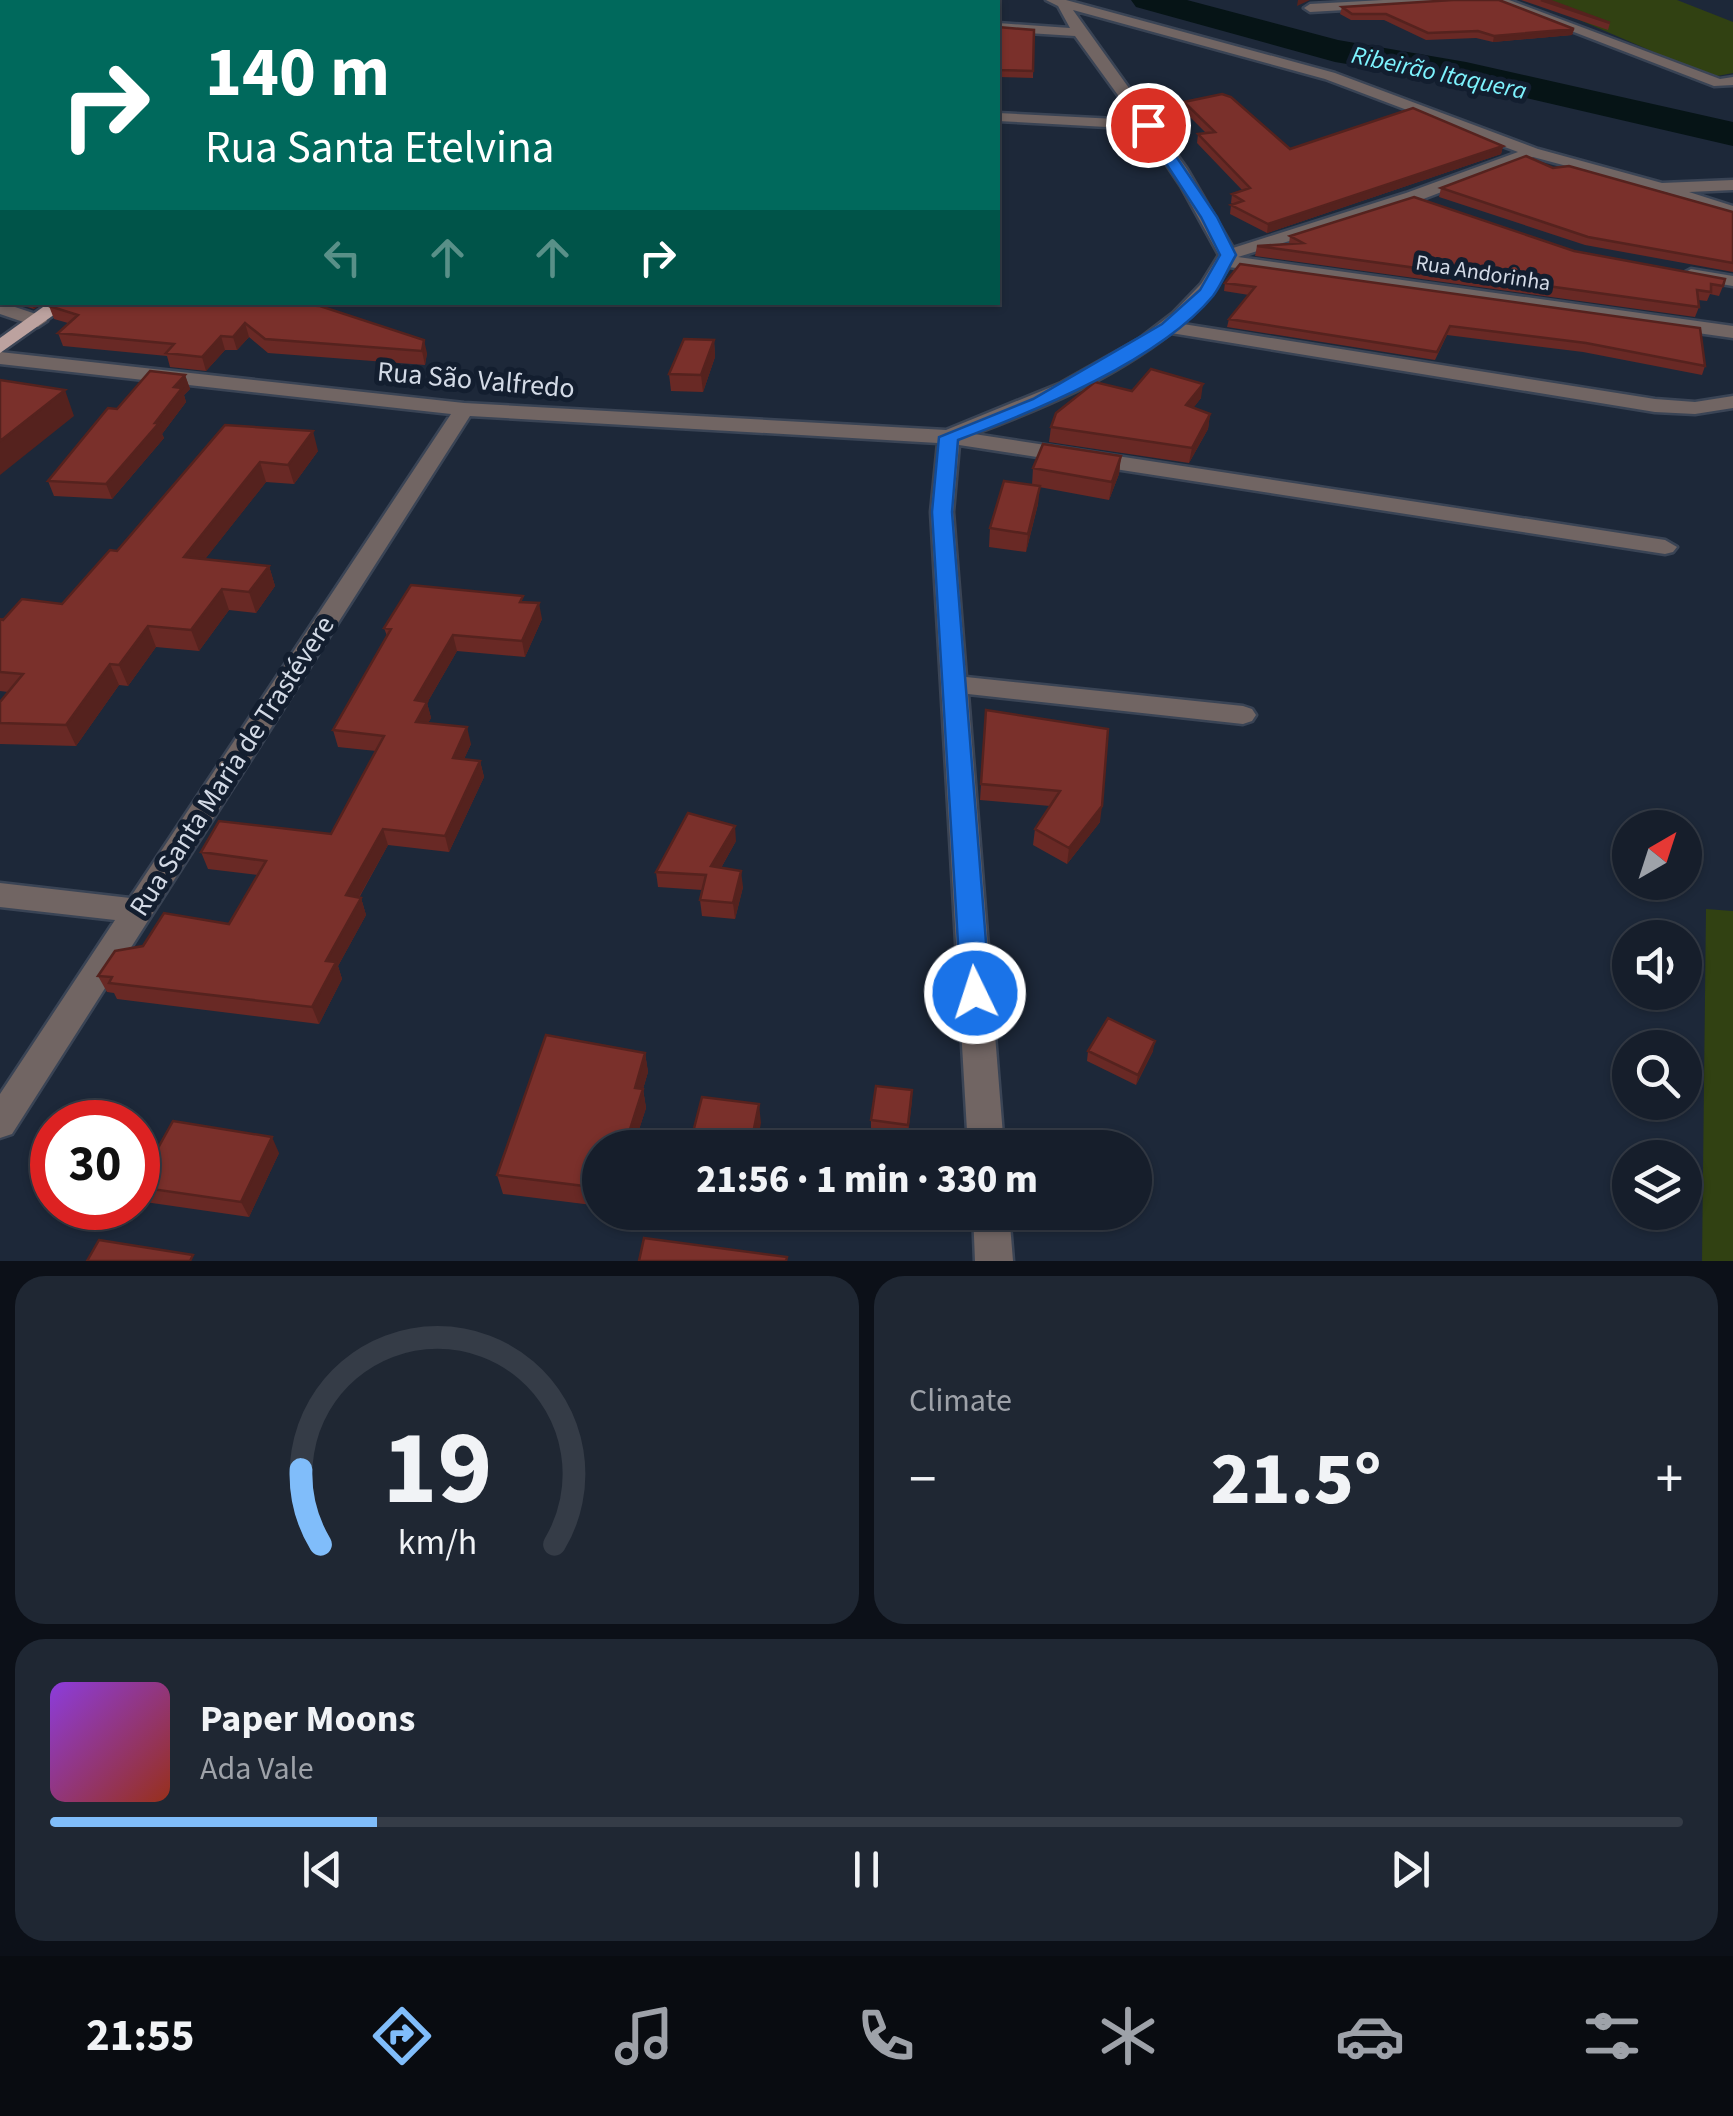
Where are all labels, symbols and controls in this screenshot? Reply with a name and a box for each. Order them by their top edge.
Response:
text: 140 m [205,23,390,123]
water label: Ribeirão Itaquera [1348,37,1530,109]
icon: right [40,40,170,170]
pin [1106,83,1191,168]
icon: arrive [1121,98,1176,153]
text: Rua Santa Etelvina [205,116,554,180]
icon: left [315,230,370,285]
icon: ahead [420,230,475,285]
icon: ahead [525,230,580,285]
icon: right [630,230,685,285]
street label: Rua Andorinha [1413,247,1553,299]
street label: Rua São Valfredo [376,351,576,409]
street label: Rua Santa Maria de Trastévere [120,608,344,924]
north arrow [1612,810,1702,900]
map controls [1612,810,1702,1230]
button: sound [1612,920,1702,1010]
position arrow [923,941,1027,1045]
button: search [1612,1030,1702,1120]
speed limit sign: 30 [30,1100,160,1230]
button: layers [1612,1140,1702,1230]
text: 21:56 · 1 min · 330 m [696,1153,1038,1207]
text: Climate [909,1378,1012,1424]
text: 19 [382,1396,492,1544]
text: 21.5° [1210,1426,1382,1533]
text: − [909,1441,936,1519]
text: + [1656,1441,1683,1519]
text: km/h [397,1517,477,1568]
text: Paper Moons [200,1692,415,1746]
text: Ada Vale [200,1746,314,1792]
icon: previous [295,1842,350,1897]
icon: pause [839,1842,894,1897]
icon: next [1383,1842,1438,1897]
icon: directions [367,2001,437,2071]
icon: music [609,2001,679,2071]
icon: phone [851,2001,921,2071]
icon: climate [1093,2001,1163,2071]
icon: car [1335,2001,1405,2071]
icon: filters [1577,2001,1647,2071]
text: 21:55 [86,2004,195,2068]

